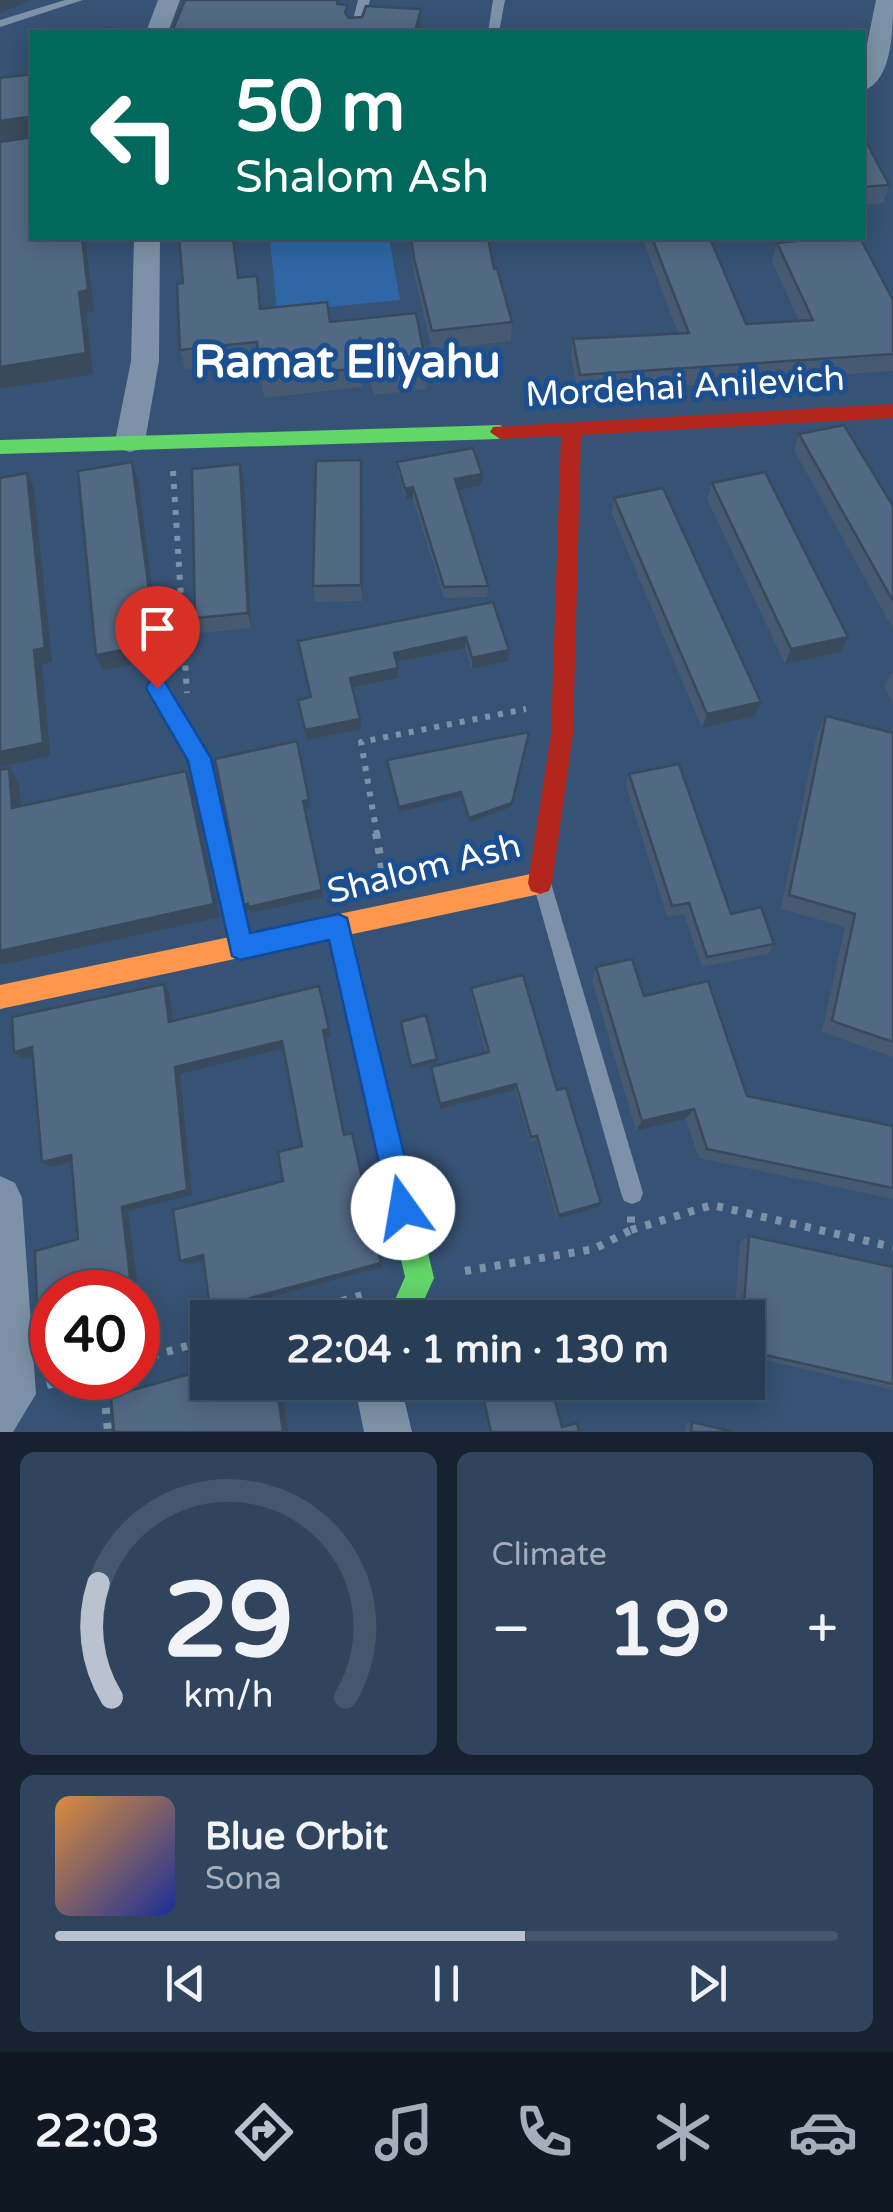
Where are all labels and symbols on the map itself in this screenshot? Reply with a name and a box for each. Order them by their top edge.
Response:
district label: Ramat Eliyahu [193,336,501,390]
street label: Mordehai Anilevich [524,358,846,416]
pin [115,586,200,689]
street label: Shalom Ash [323,825,525,913]
position arrow [351,1156,455,1260]
speed limit sign: 40 [30,1270,160,1400]

